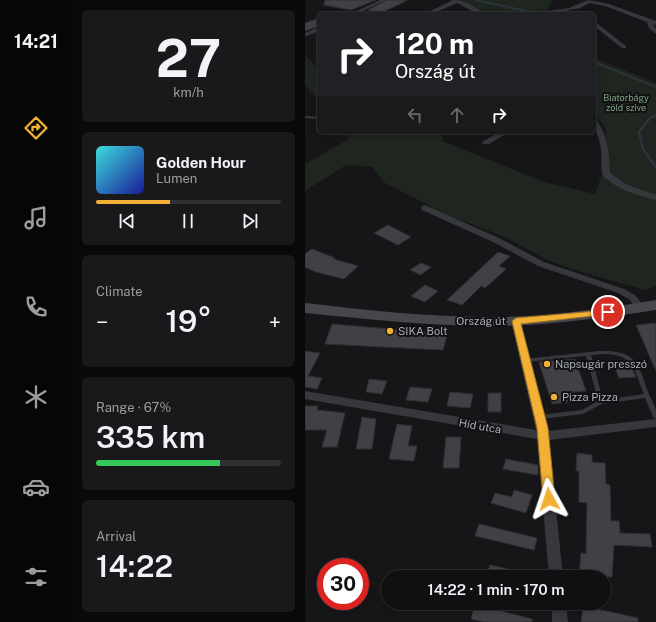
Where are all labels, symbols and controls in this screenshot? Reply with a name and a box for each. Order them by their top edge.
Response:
text: 120 m [395,27,474,60]
text: 27 [156,28,221,89]
icon: right [329,28,381,80]
text: 14:21 [14,31,58,52]
text: Ország út [395,61,476,82]
text: km/h [173,85,204,100]
park label: Biatorbágy zöld szíve [603,92,649,113]
icon: left [404,104,426,126]
icon: ahead [446,104,468,126]
icon: right [488,104,510,126]
icon: directions [22,114,50,142]
text: Golden Hour [156,154,246,171]
text: Lumen [156,171,197,186]
icon: music [22,204,50,232]
icon: previous [116,210,138,232]
icon: pause [177,210,199,232]
icon: next [239,210,261,232]
text: Climate [96,284,143,299]
icon: phone [22,293,50,321]
pin [591,295,625,329]
icon: arrive [597,301,619,323]
text: 19° [166,303,211,339]
text: − [96,309,108,335]
text: + [269,309,281,335]
street label: Ország út [456,315,506,327]
place label: SIKA Bolt [398,325,447,337]
marker: SIKA Bolt [385,326,395,336]
place label: Napsugár presszó [555,358,647,370]
marker: Napsugár presszó [542,359,552,369]
icon: climate [22,383,50,411]
place label: Pizza Pizza [562,391,618,403]
marker: Pizza Pizza [549,392,559,402]
text: Range · 67% [96,400,171,415]
street label: Híd utca [458,416,502,436]
text: 335 km [96,419,205,455]
icon: car [22,473,50,501]
position arrow [528,478,570,520]
text: Arrival [96,529,136,544]
text: 14:22 [96,548,173,584]
speed limit sign: 30 [317,558,369,610]
icon: filters [22,563,50,591]
text: 14:22 · 1 min · 170 m [428,581,564,598]

